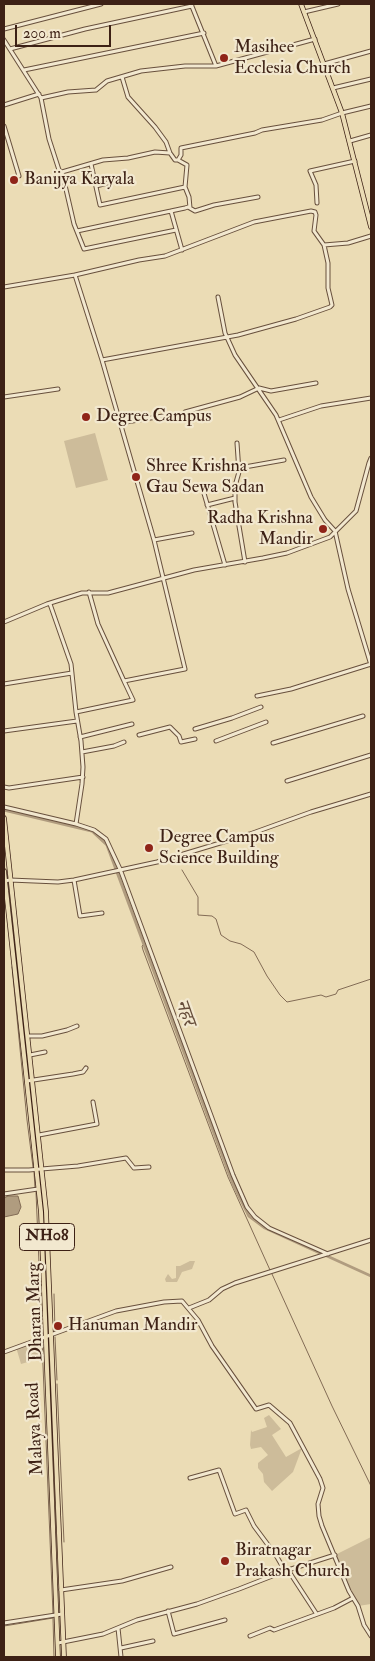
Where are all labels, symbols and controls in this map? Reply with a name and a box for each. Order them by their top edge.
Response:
scale bar [18,15,114,47]
text: 200 m [23,24,61,43]
place label: Masihee Ecclesia Church [234,37,351,80]
marker: Masihee Ecclesia Church [218,52,230,64]
place label: Banijya Karyala [24,169,134,191]
marker: Banijya Karyala [8,174,20,186]
place label: Degree Campus [96,406,211,428]
marker: Degree Campus [80,411,92,423]
place label: Shree Krishna Gau Sewa Sadan [146,456,264,498]
marker: Shree Krishna Gau Sewa Sadan [130,471,142,483]
place label: Radha Krishna Mandir [207,508,313,550]
marker: Radha Krishna Mandir [317,523,329,535]
place label: Degree Campus Science Building [159,827,279,870]
marker: Degree Campus Science Building [143,842,155,854]
water label: नहर [169,997,199,1029]
road number: NH08 [20,1224,74,1250]
street label: Dharan Marg [23,1262,49,1362]
place label: Hanuman Mandir [68,1315,197,1337]
marker: Hanuman Mandir [52,1320,64,1332]
street label: Malaya Road [23,1382,49,1476]
place label: Biratnagar Prakash Church [235,1540,350,1582]
marker: Biratnagar Prakash Church [219,1555,231,1567]

